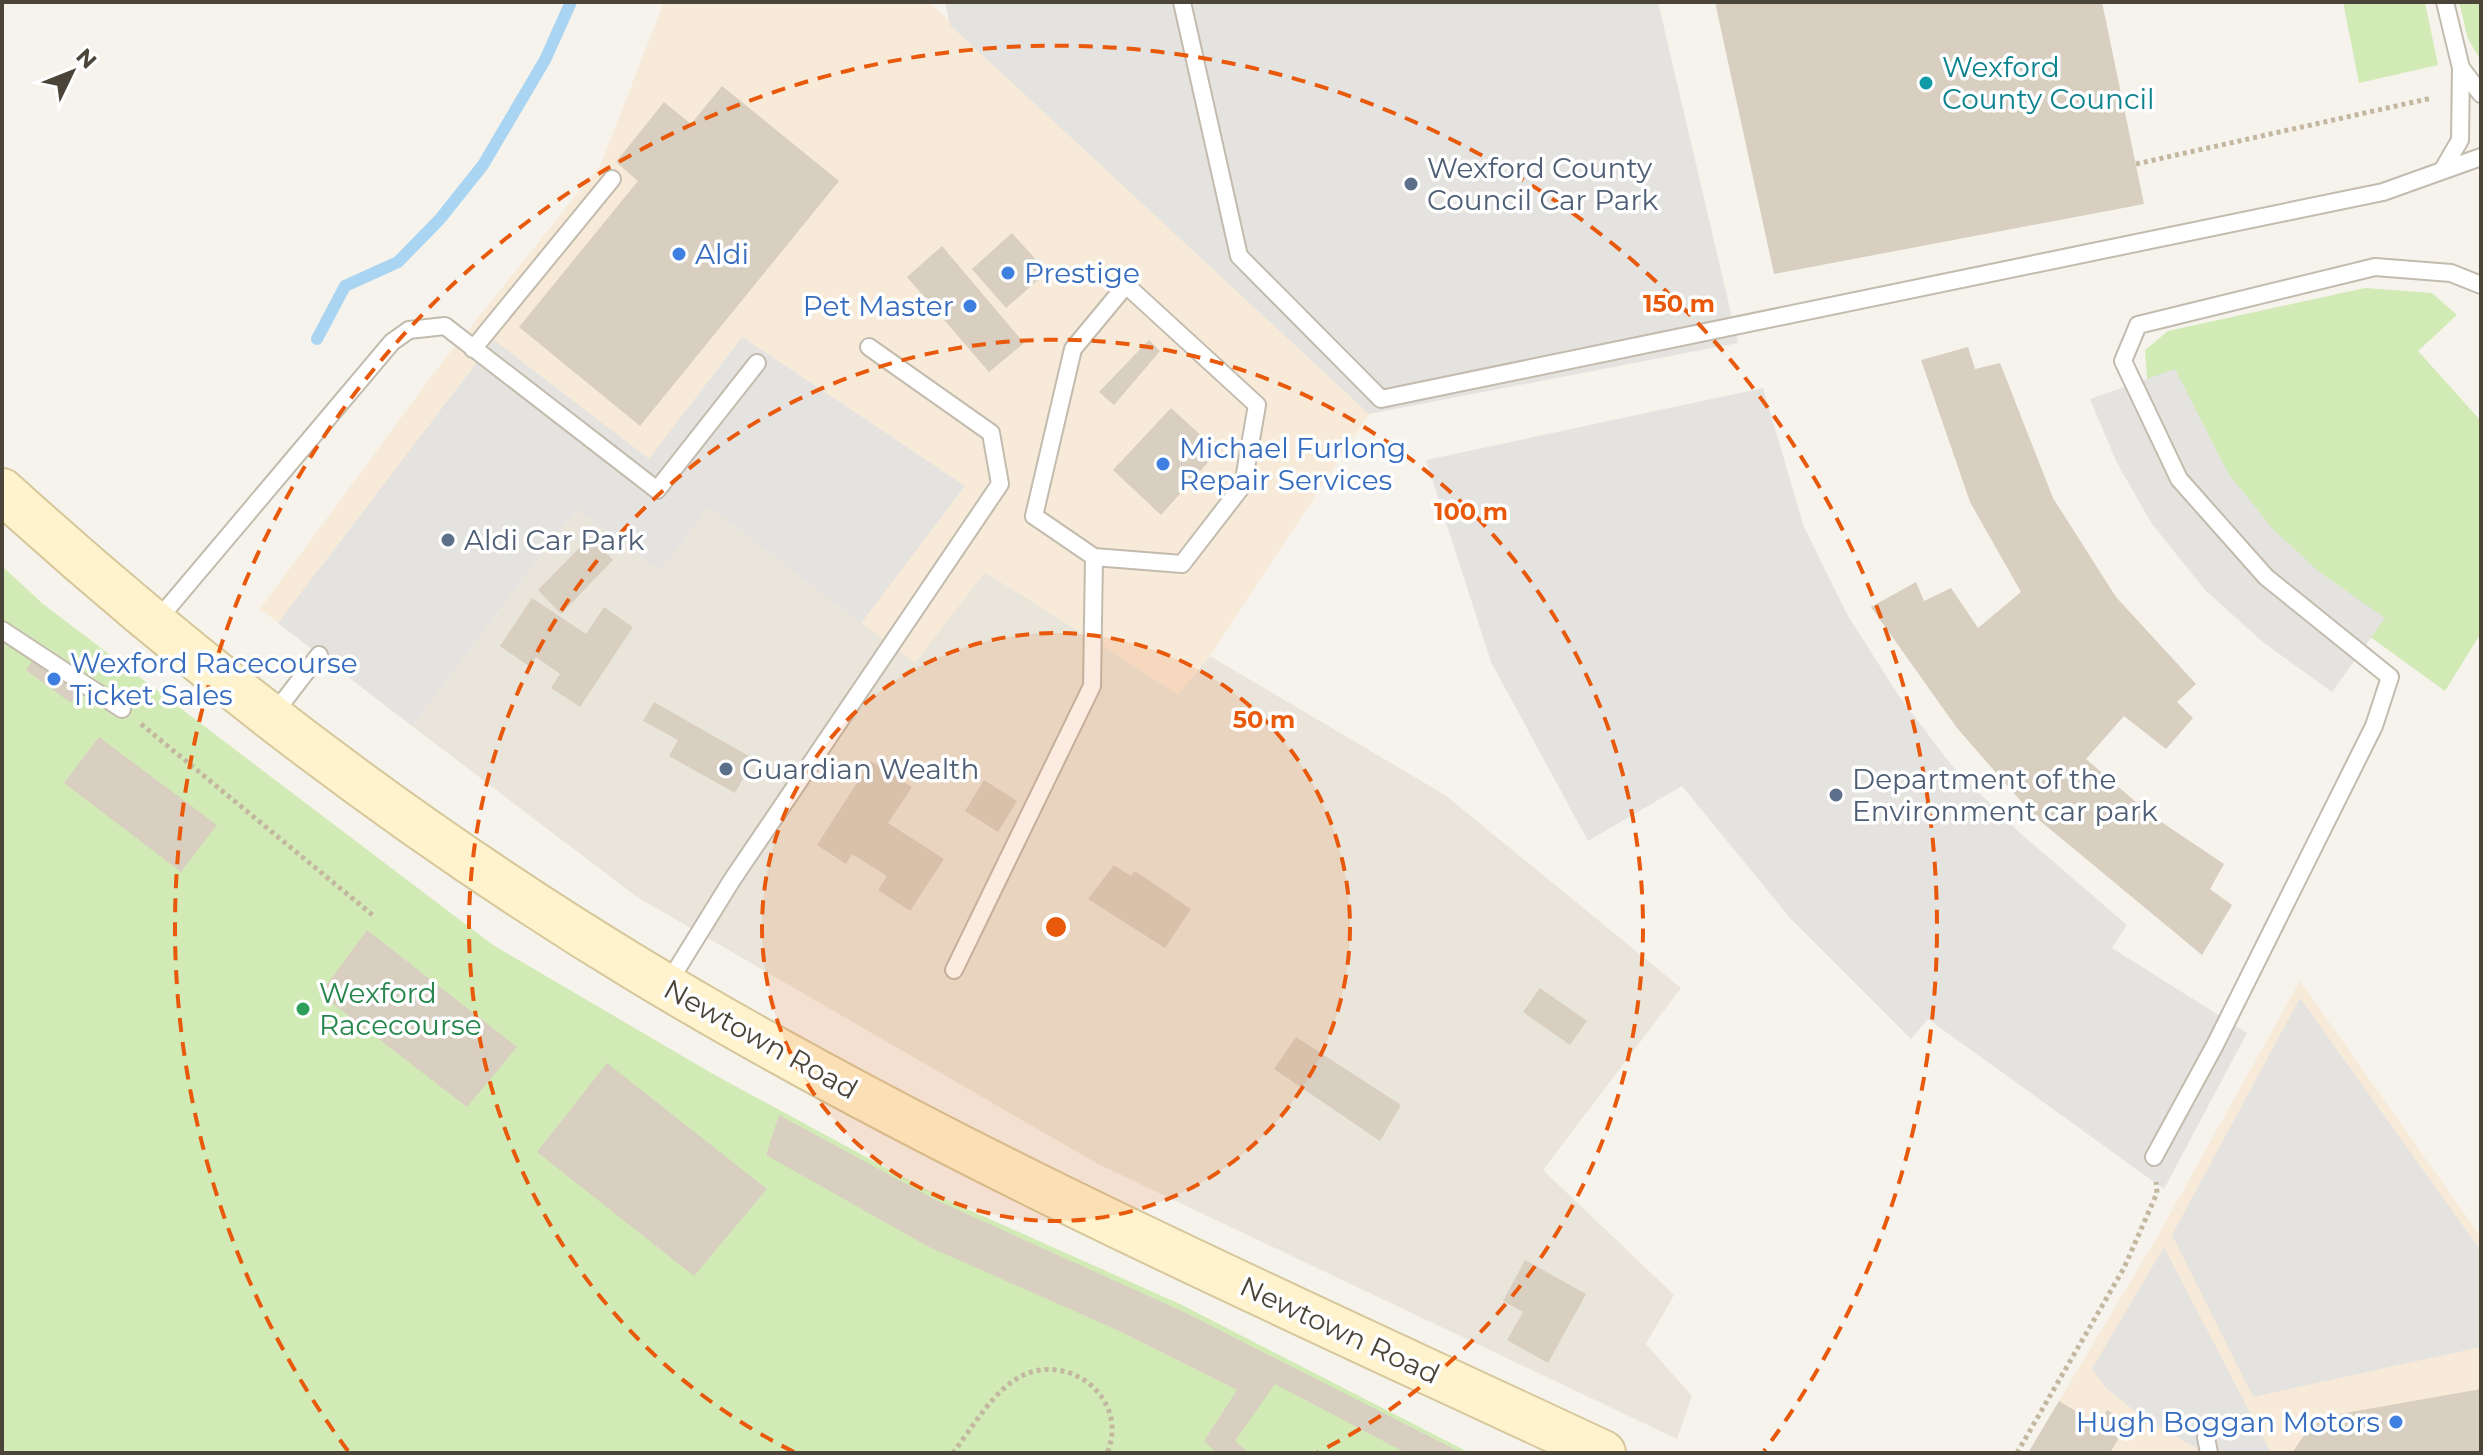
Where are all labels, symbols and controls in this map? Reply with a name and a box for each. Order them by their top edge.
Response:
north arrow [32,32,112,112]
text: N [70,43,102,74]
place label: Wexford County Council [1942,50,2155,116]
marker: Wexford County Council [1917,74,1935,92]
place label: Wexford County Council Car Park [1427,151,1658,217]
marker: Wexford County Council Car Park [1402,175,1420,193]
place label: Aldi [695,237,749,271]
marker: Aldi [670,245,688,263]
place label: Prestige [1024,256,1140,290]
marker: Prestige [999,264,1017,282]
place label: Pet Master [803,289,954,323]
text: 150 m [1643,289,1715,318]
marker: Pet Master [961,297,979,315]
place label: Michael Furlong Repair Services [1179,431,1406,497]
marker: Michael Furlong Repair Services [1154,455,1172,473]
text: 100 m [1434,497,1508,526]
place label: Aldi Car Park [464,523,644,557]
marker: Aldi Car Park [439,531,457,549]
place label: Wexford Racecourse Ticket Sales [70,646,358,712]
marker: Wexford Racecourse Ticket Sales [45,670,63,688]
text: 50 m [1233,705,1295,734]
place label: Guardian Wealth [742,752,979,786]
marker: Guardian Wealth [717,760,735,778]
place label: Department of the Environment car park [1852,762,2158,828]
marker: Department of the Environment car park [1827,786,1845,804]
centre of rings [1042,913,1070,941]
street label: Newtown Road [658,972,864,1106]
place label: Wexford Racecourse [319,976,482,1042]
marker: Wexford Racecourse [294,1000,312,1018]
street label: Newtown Road [1235,1269,1445,1391]
place label: Hugh Boggan Motors [2076,1405,2380,1439]
marker: Hugh Boggan Motors [2387,1413,2405,1431]

